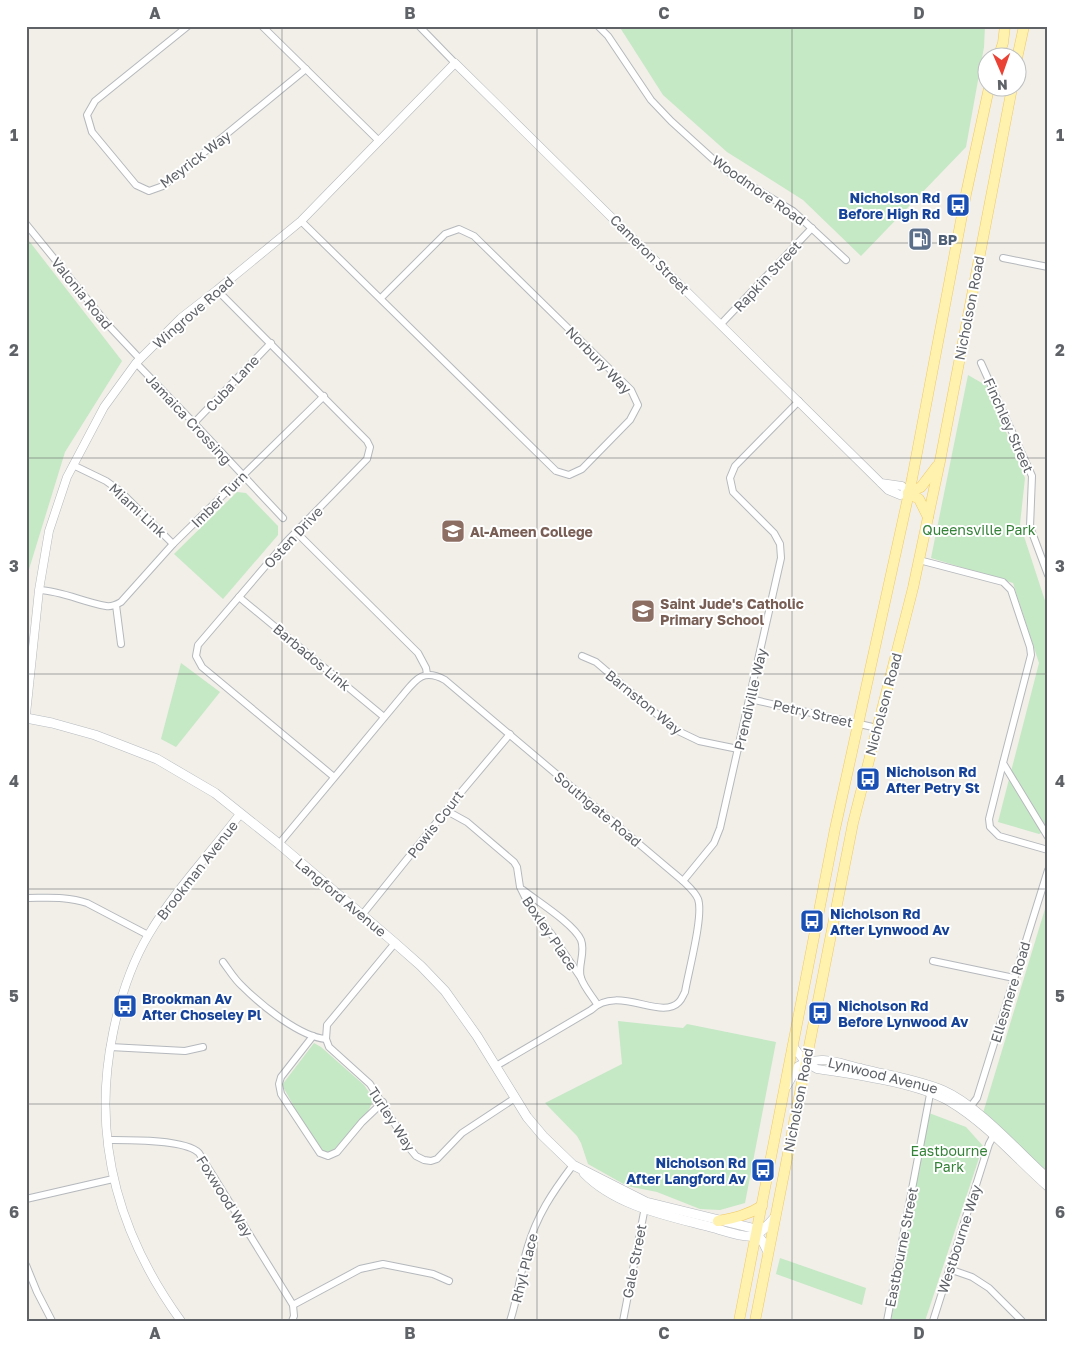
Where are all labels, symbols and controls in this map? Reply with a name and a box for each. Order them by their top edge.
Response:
text: A [149,3,161,23]
text: B [404,3,416,23]
text: C [658,3,670,23]
text: D [913,3,925,23]
north arrow [976,48,1026,98]
text: N [997,77,1008,94]
text: 1 [10,125,18,145]
text: 1 [1056,125,1064,145]
street label: Meyrick Way [156,127,234,191]
street label: Woodmore Road [709,151,809,229]
place label: Nicholson Rd Before High Rd [838,189,940,222]
bus stop icon: Nicholson Rd Before High Rd [945,192,971,218]
street label: Cameron Street [607,211,693,297]
fuel station icon: BP [907,226,933,252]
place label: BP [938,231,957,248]
street label: Rapkin Street [730,237,804,315]
street label: Valonia Road [48,254,116,332]
street label: Nicholson Road [951,254,987,362]
street label: Wingrove Road [149,272,237,352]
street label: Norbury Way [563,323,635,397]
text: 2 [9,340,19,360]
text: 2 [1055,340,1065,360]
street label: Cuba Lane [202,351,262,415]
street label: Jamaica Crossing [143,370,235,468]
street label: Finchley Street [981,375,1037,475]
street label: Imber Turn [187,467,251,531]
street label: Miami Link [106,479,170,541]
street label: Osten Drive [260,503,326,571]
school or university icon: Al-Ameen College [440,518,466,544]
park label: Queensville Park [922,521,1036,538]
place label: Al-Ameen College [470,523,593,540]
text: 3 [9,556,19,576]
text: 3 [1055,556,1065,576]
place label: Saint Jude's Catholic Primary School [660,595,804,628]
school or university icon: Saint Jude's Catholic Primary School [630,598,656,624]
street label: Barbados Link [270,620,354,694]
street label: Prendiville Way [730,646,770,752]
street label: Nicholson Road [861,651,905,757]
street label: Barnston Way [602,666,686,738]
street label: Petry Street [771,696,855,730]
place label: Nicholson Rd After Petry St [886,763,980,796]
bus stop icon: Nicholson Rd After Petry St [855,766,881,792]
street label: Southgate Road [551,768,645,850]
text: 4 [9,771,19,791]
text: 4 [1055,771,1065,791]
street label: Powis Court [403,787,467,861]
street label: Brookman Avenue [153,817,241,923]
street label: Langford Avenue [292,854,390,940]
street label: Boxley Place [519,893,581,973]
place label: Nicholson Rd After Lynwood Av [830,905,950,938]
bus stop icon: Nicholson Rd After Lynwood Av [799,908,825,934]
street label: Ellesmere Road [987,939,1033,1045]
text: 5 [9,986,19,1006]
text: 5 [1055,986,1065,1006]
place label: Brookman Av After Choseley Pl [142,990,262,1023]
bus stop icon: Brookman Av After Choseley Pl [112,993,138,1019]
place label: Nicholson Rd Before Lynwood Av [838,997,969,1030]
bus stop icon: Nicholson Rd Before Lynwood Av [807,1000,833,1026]
street label: Nicholson Road [780,1046,816,1154]
street label: Lynwood Avenue [826,1053,940,1097]
street label: Turley Way [365,1084,419,1154]
park label: Eastbourne Park [911,1142,988,1175]
street label: Foxwood Way [193,1152,257,1240]
place label: Nicholson Rd After Langford Av [626,1154,747,1187]
bus stop icon: Nicholson Rd After Langford Av [750,1157,776,1183]
street label: Westbourne Way [933,1182,985,1296]
street label: Eastbourne Street [881,1186,921,1308]
text: 6 [9,1202,19,1222]
text: 6 [1055,1202,1065,1222]
street label: Gale Street [618,1222,650,1300]
street label: Rhyl Place [507,1232,541,1304]
text: A [149,1323,161,1343]
text: B [404,1323,416,1343]
text: C [658,1323,670,1343]
text: D [913,1323,925,1343]

